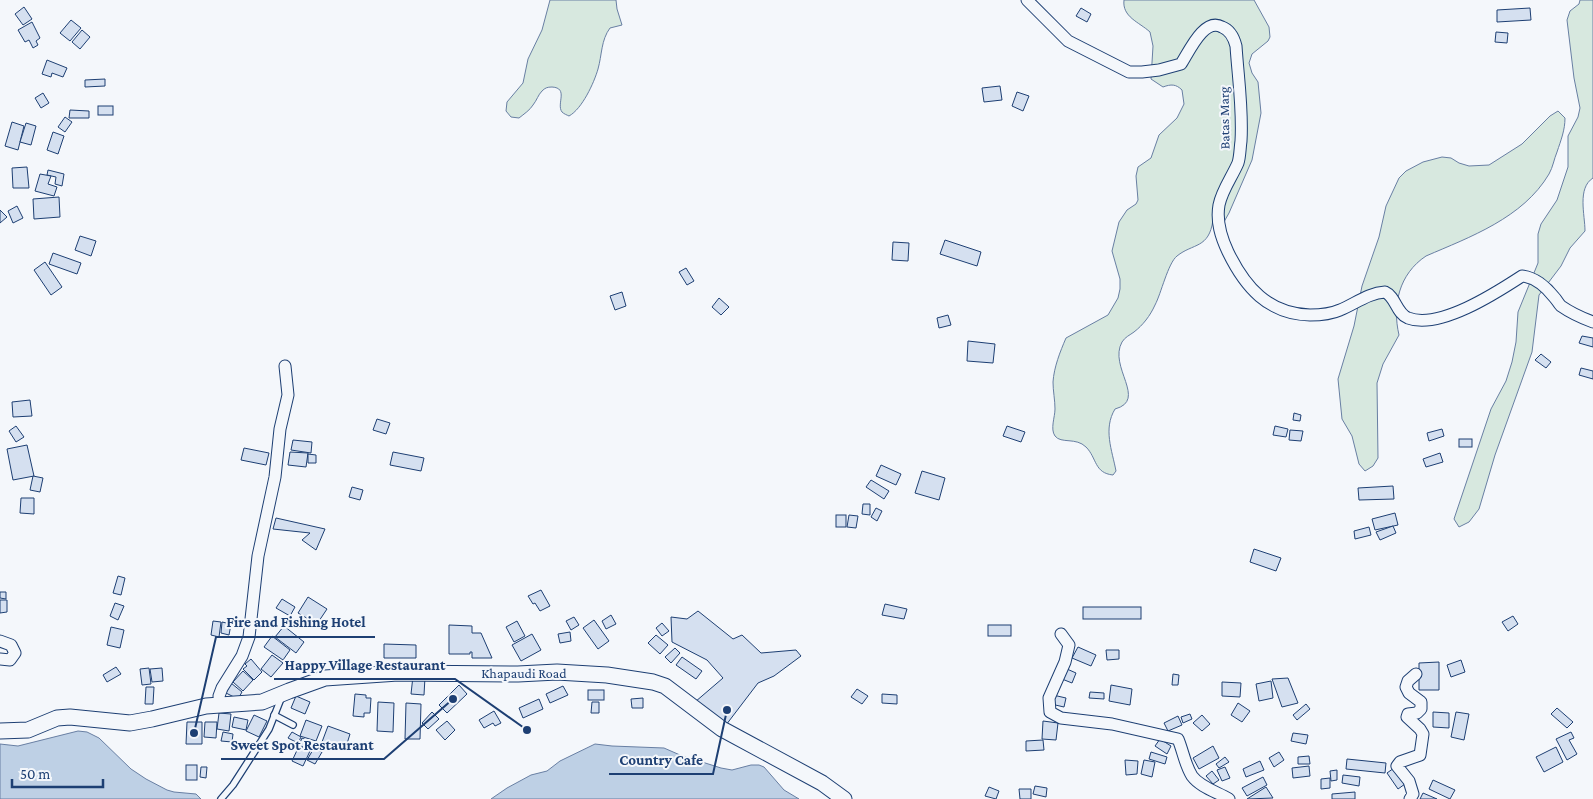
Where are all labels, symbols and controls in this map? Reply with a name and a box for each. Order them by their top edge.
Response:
street label: Batas Marg [1215,86,1233,150]
callout: Fire and Fishing Hotel [216,607,375,637]
text: Fire and Fishing Hotel [226,614,366,630]
callout: Happy Village Restaurant [274,649,455,679]
text: Happy Village Restaurant [285,657,446,673]
street label: Khapaudi Road [481,665,567,681]
callout: Sweet Spot Restaurant [221,729,384,759]
text: Sweet Spot Restaurant [230,737,374,753]
callout: Country Cafe [609,744,713,774]
text: Country Cafe [619,752,703,768]
scale bar [12,756,104,788]
text: 50 m [20,766,50,782]

